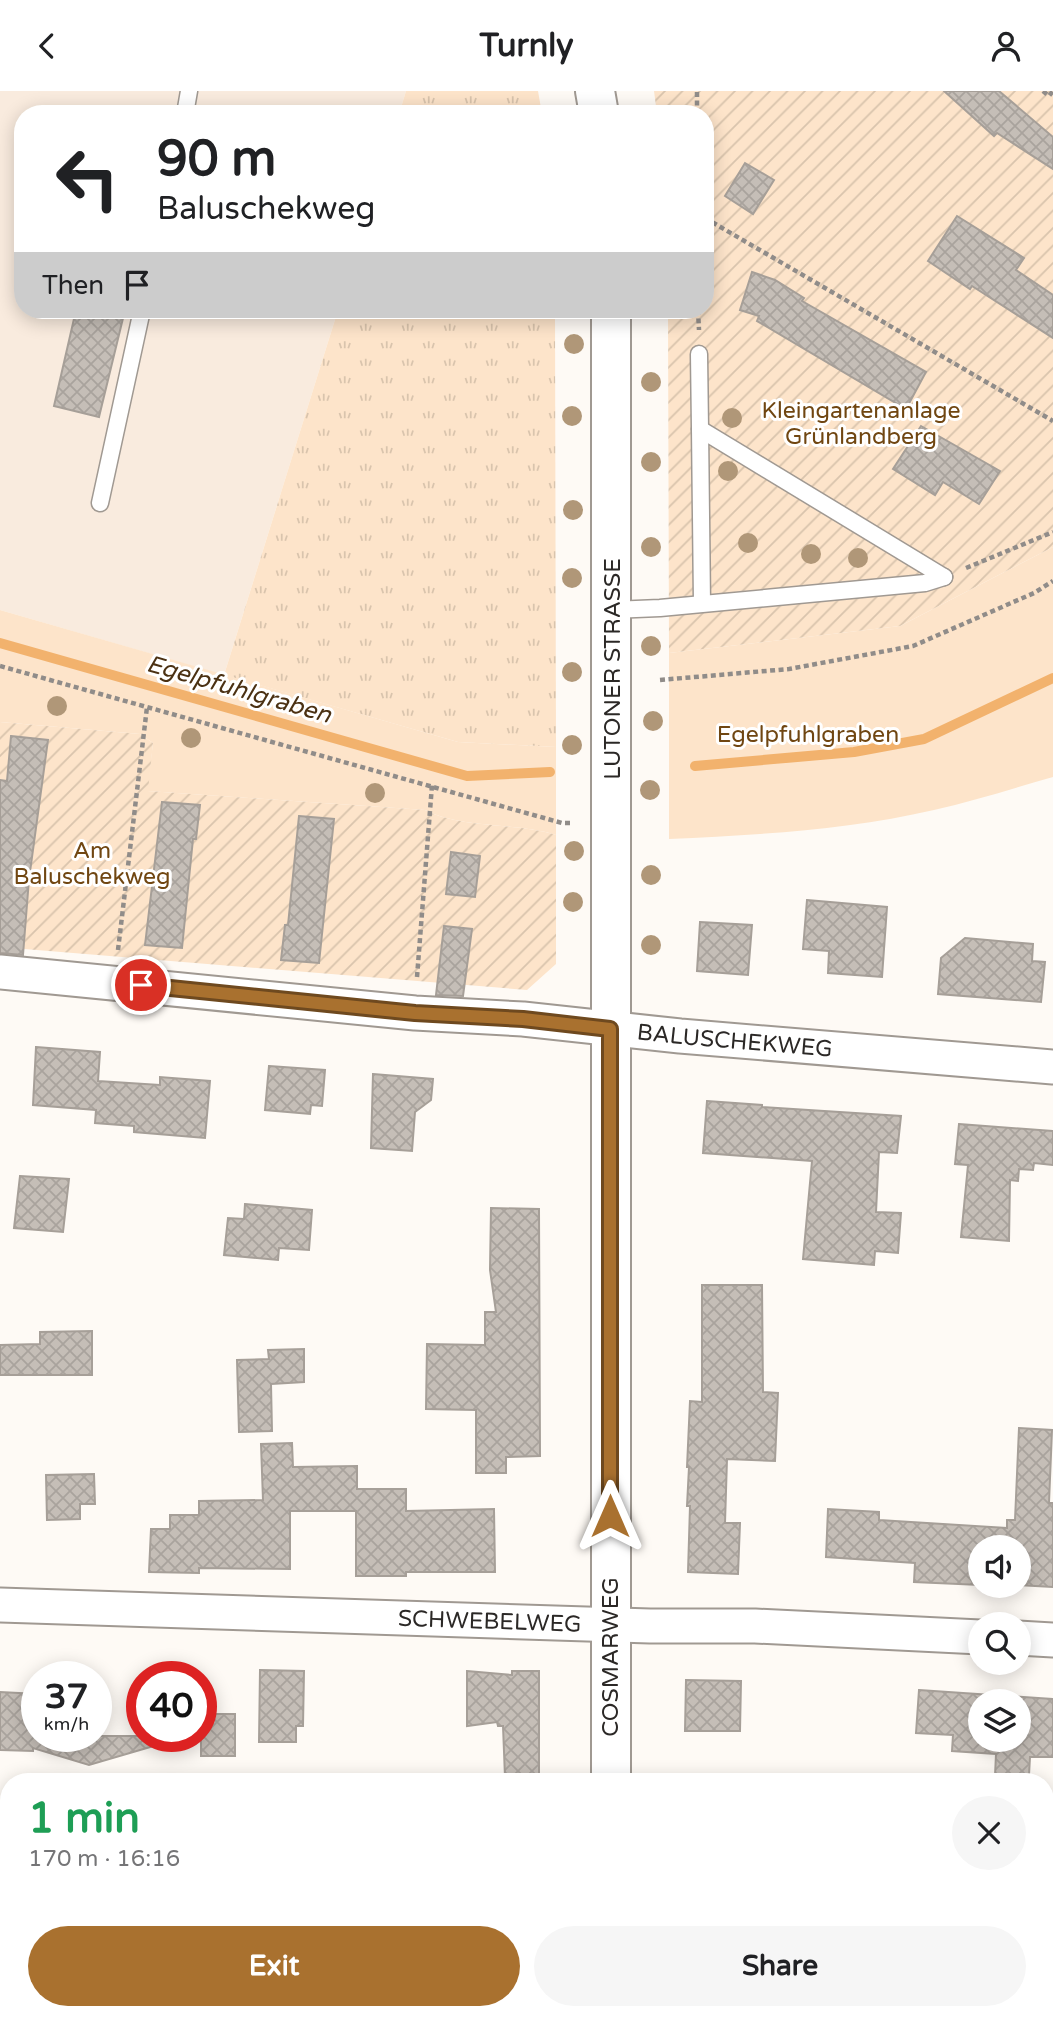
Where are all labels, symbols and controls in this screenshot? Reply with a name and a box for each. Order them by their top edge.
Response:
icon: back [28,27,66,65]
text: Turnly [480,27,573,65]
icon: person [987,27,1025,65]
text: 90 m [157,130,276,189]
icon: left [42,133,133,224]
text: Baluschekweg [157,190,376,228]
icon: arrive [118,266,156,304]
text: Then [42,270,104,301]
park label: Kleingartenanlage Grünlandberg [762,397,960,451]
street label: LUTONER STRASSE [599,558,627,780]
water label: Egelpfuhlgraben [143,649,336,730]
park label: Egelpfuhlgraben [717,721,899,749]
park label: Am Baluschekweg [13,837,171,891]
pin [111,955,171,1015]
icon: arrive [122,966,160,1004]
street label: BALUSCHEKWEG [635,1018,834,1064]
position arrow [573,1479,647,1553]
map controls [968,1535,1031,1752]
button: sound [968,1535,1031,1598]
street label: COSMARWEG [597,1577,625,1737]
street label: SCHWEBELWEG [397,1605,582,1639]
button: search [968,1612,1031,1675]
speed limit sign: 40 [126,1661,217,1752]
text: 37 [45,1676,88,1718]
button: layers [968,1689,1031,1752]
text: km/h [44,1713,89,1735]
text: 1 min [28,1793,140,1844]
button: close [952,1796,1026,1870]
text: 170 m · 16:16 [28,1845,180,1873]
button: Exit [28,1926,520,2006]
button: Share [534,1926,1026,2006]

